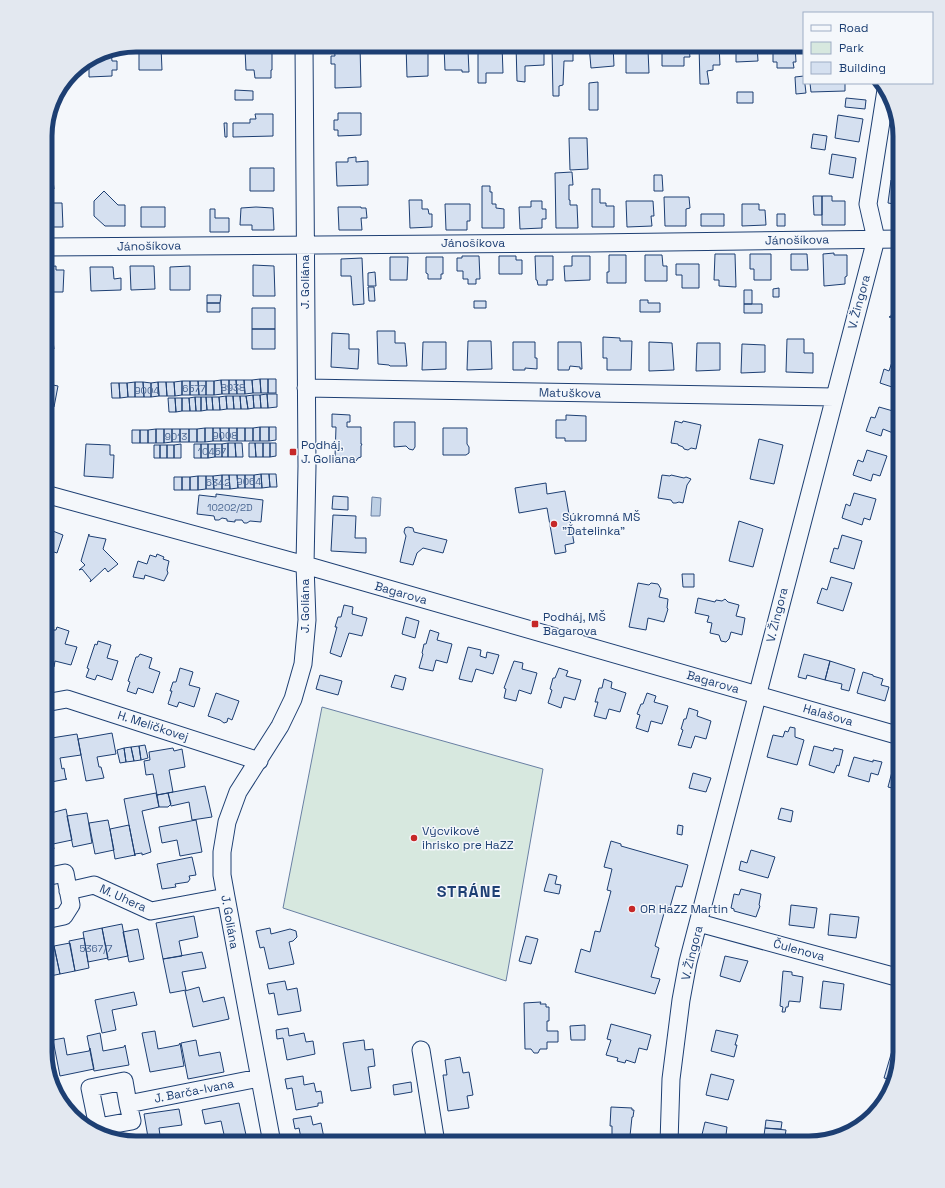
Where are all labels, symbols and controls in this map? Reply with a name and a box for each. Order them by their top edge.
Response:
legend [803,12,933,84]
text: Road [839,20,868,36]
text: Park [839,40,864,56]
text: Building [839,60,886,76]
street label: Jánošíkova [765,231,829,249]
street label: Jánošíkova [441,235,505,251]
street label: Jánošíkova [117,237,181,255]
street label: J. Goliána [297,255,313,309]
street label: V. Žingora [844,273,874,331]
house number: 8938 [221,381,245,394]
house number: 6577 [182,382,206,395]
house number: 9004 [134,384,160,397]
street label: Matuškova [539,384,602,402]
house number: 9008 [212,429,238,442]
house number: 9013 [165,430,187,443]
place label: Podháj, J. Goliana [301,437,356,467]
house number: 10457 [198,445,227,458]
marker: Podháj, J. Goliana [288,447,298,457]
house number: 9064 [237,475,261,488]
house number: 6342 [206,476,230,489]
house number: 10202/2D [207,501,253,514]
place label: Súkromná MŠ "Ďatelinka" [562,509,640,539]
marker: Súkromná MŠ "Ďatelinka" [549,519,559,529]
street label: Bagarova [373,578,429,608]
street label: J. Goliána [297,579,313,633]
street label: V. Žingora [762,586,792,644]
place label: Podháj, MŠ Bagarova [543,609,606,639]
marker: Podháj, MŠ Bagarova [530,619,540,629]
street label: Bagarova [685,667,741,697]
street label: Halašova [801,700,855,730]
street label: H. Meličkovej [115,707,191,745]
place label: Výcvikové ihrisko pre HaZZ [422,823,514,853]
marker: Výcvikové ihrisko pre HaZZ [409,833,419,843]
street label: M. Uhera [97,881,149,915]
district label: STRÁNE [437,881,501,902]
street label: J. Goliána [217,894,243,950]
place label: OR HaZZ Martin [640,901,728,917]
marker: OR HaZZ Martin [627,904,637,914]
street label: V. Žingora [677,924,707,982]
street label: Čulenova [771,935,827,965]
house number: 5367/7 [80,942,113,955]
street label: J. Barča-Ivana [153,1075,235,1107]

